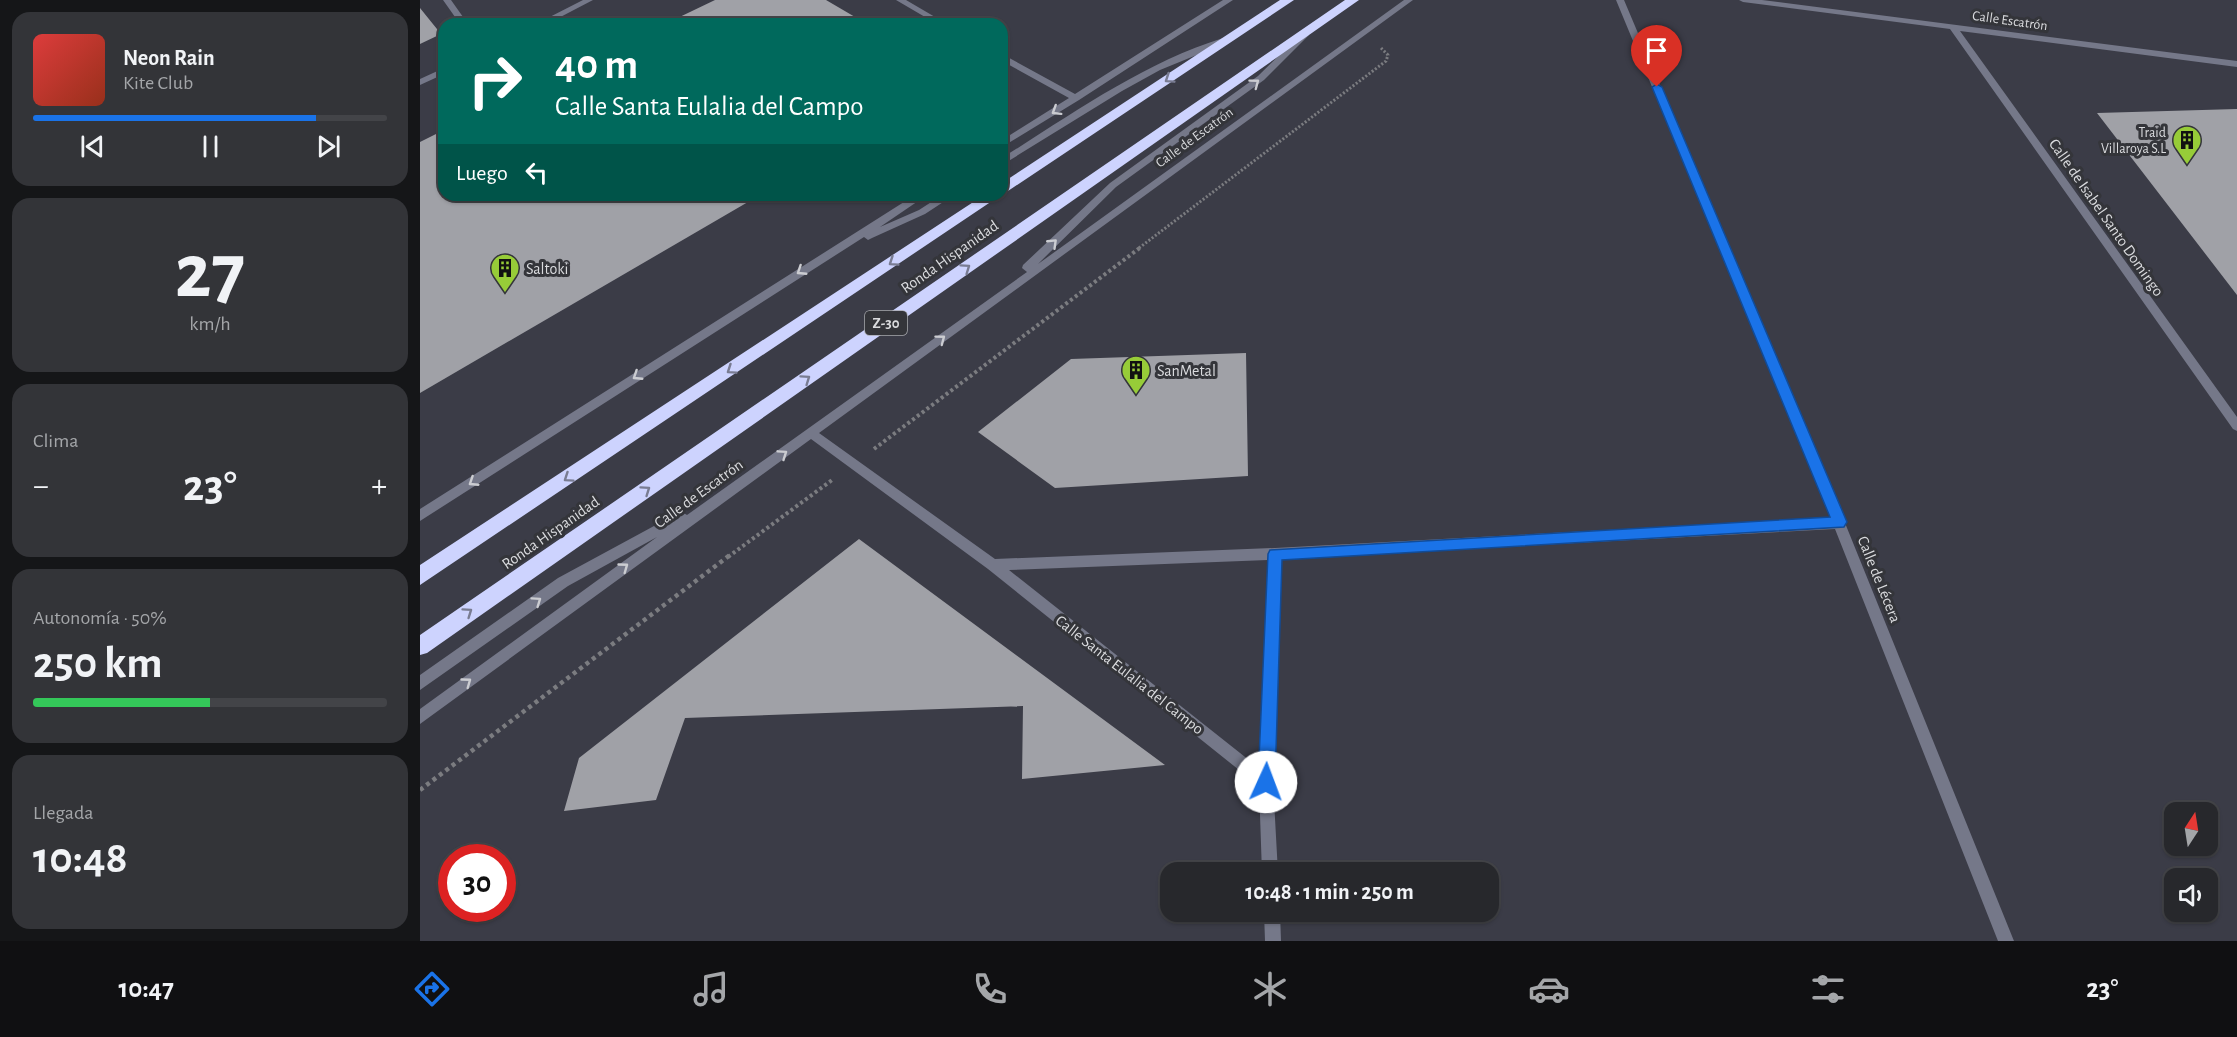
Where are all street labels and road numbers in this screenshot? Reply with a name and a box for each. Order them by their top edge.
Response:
street label: Calle Escatrón [1971,9,2048,33]
street label: Calle de Escatrón [1153,105,1236,171]
street label: Calle de Isabel Santo Domingo [2046,136,2167,299]
street label: Ronda Hispanidad [898,217,1001,296]
road number: Z-30 [865,311,907,335]
street label: Calle de Escatrón [651,456,746,531]
street label: Ronda Hispanidad [499,493,602,572]
street label: Calle de Lécera [1854,534,1904,625]
street label: Calle Santa Eulalia del Campo [1052,612,1206,737]

